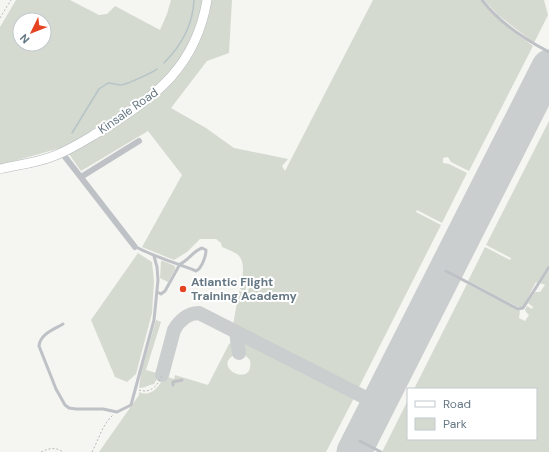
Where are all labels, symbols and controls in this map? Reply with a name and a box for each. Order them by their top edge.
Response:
north arrow [12,12,52,52]
text: N [17,31,33,47]
street label: Kinsale Road [95,84,161,138]
place label: Atlantic Flight Training Academy [191,274,298,304]
marker: Atlantic Flight Training Academy [178,284,188,294]
legend [407,388,537,440]
text: Road [443,396,471,412]
text: Park [443,416,467,432]

